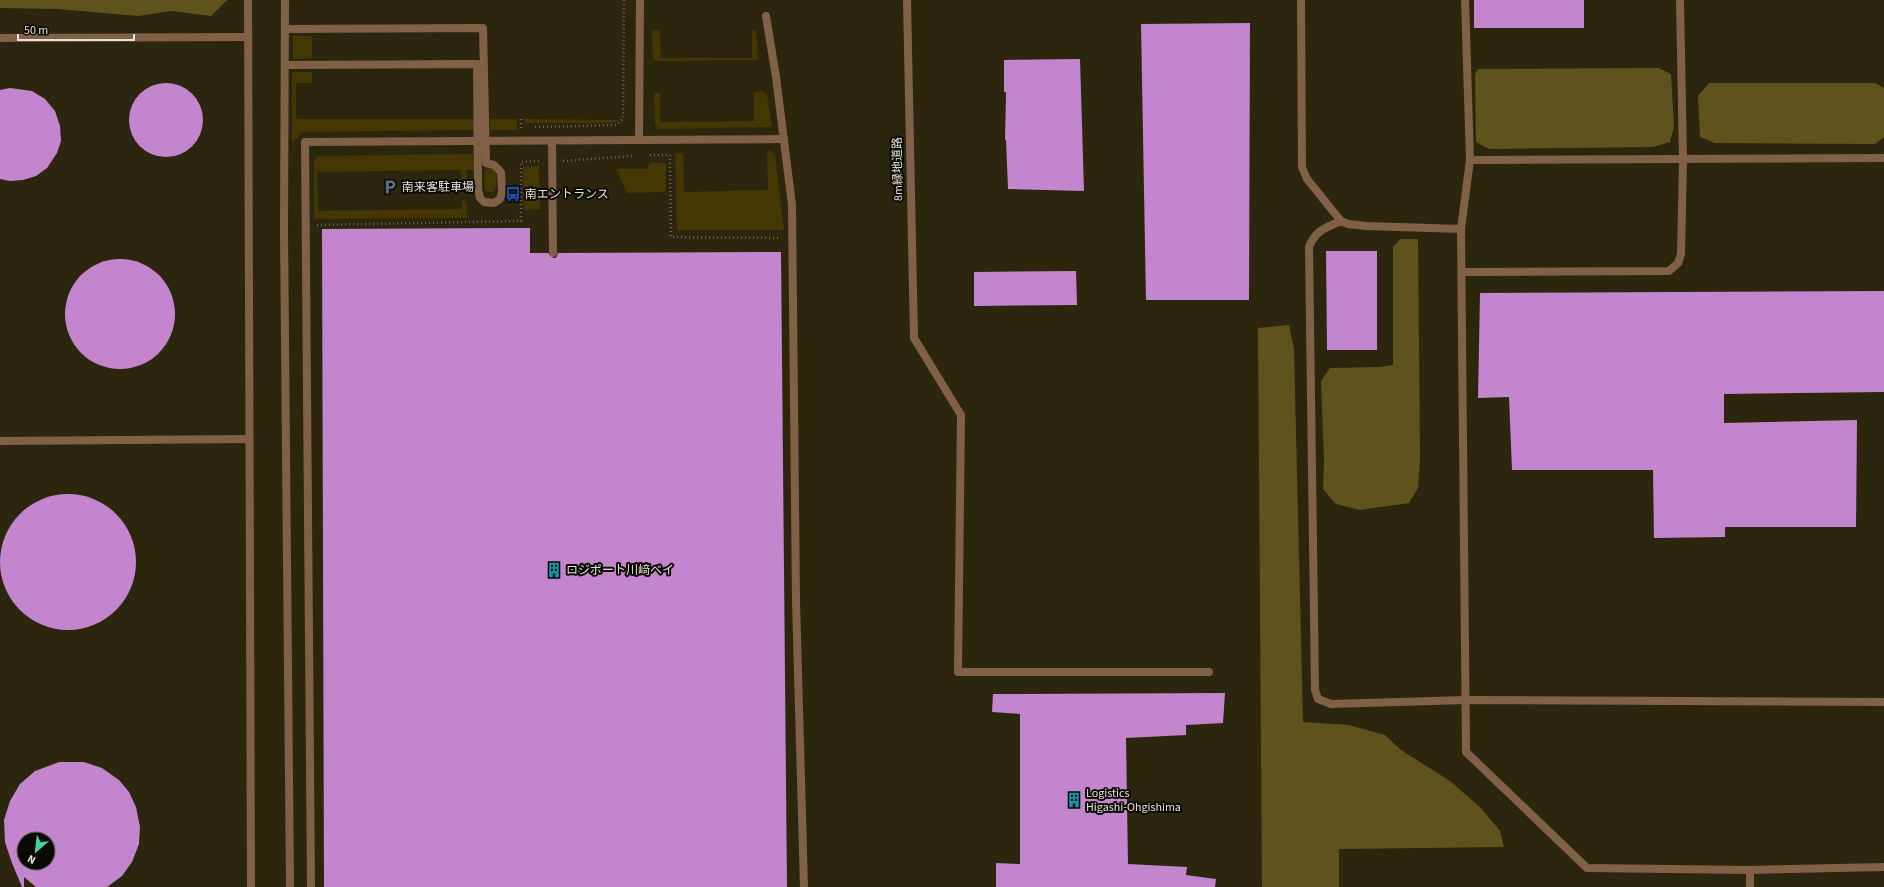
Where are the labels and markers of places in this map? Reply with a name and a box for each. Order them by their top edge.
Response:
parking icon: 南来客駐車場 [381,178,399,196]
place label: 南来客駐車場 [402,179,474,196]
bus stop icon: 南エントランス [504,185,522,203]
place label: 南エントランス [525,186,609,203]
building icon: ロジポート川﨑ベイ [545,561,563,579]
place label: ロジポート川﨑ベイ [566,562,674,579]
place label: Logistics Higashi-Ohgishima [1086,785,1181,816]
building icon: Logistics Higashi-Ohgishima [1065,791,1083,809]

